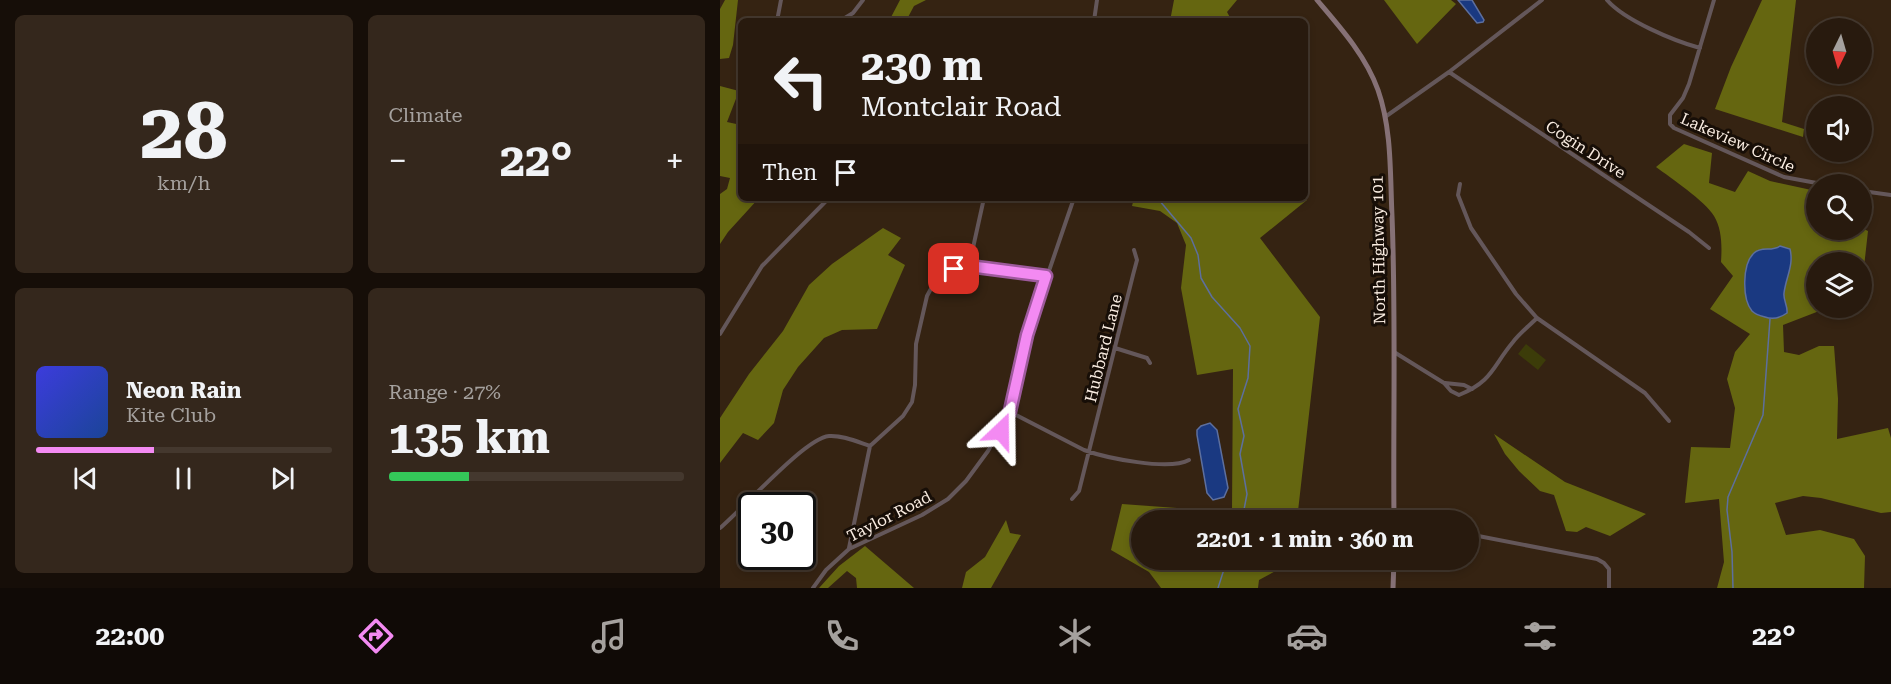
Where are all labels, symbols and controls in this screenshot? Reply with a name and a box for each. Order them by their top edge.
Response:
north arrow [1806,18,1872,84]
map controls [1806,18,1872,318]
text: 230 m [861,41,983,90]
icon: left [762,42,840,120]
text: 28 [140,86,227,177]
text: Montclair Road [861,91,1061,123]
button: sound [1806,96,1872,162]
text: Climate [389,103,463,127]
street label: Lakeview Circle [1678,109,1798,176]
street label: Cogin Drive [1542,116,1630,182]
text: 22° [500,134,573,187]
text: − [389,141,407,180]
text: + [666,141,684,180]
icon: arrive [829,156,862,189]
text: Then [762,160,817,185]
text: km/h [157,171,211,195]
button: search [1806,174,1872,240]
street label: North Highway 101 [1368,175,1389,325]
pin [928,243,979,294]
icon: arrive [937,252,970,285]
button: layers [1806,252,1872,318]
street label: Hubbard Lane [1081,292,1126,404]
text: Neon Rain [126,378,241,403]
text: Range · 27% [389,380,501,404]
position arrow [969,399,1033,463]
text: Kite Club [126,403,216,427]
text: 135 km [389,411,550,464]
icon: previous [69,462,102,495]
icon: pause [167,462,200,495]
icon: next [266,462,299,495]
street label: Taylor Road [844,487,935,546]
speed limit sign: 30 [738,492,816,570]
text: 22:01 · 1 min · 360 m [1196,527,1414,552]
icon: directions [355,615,397,657]
icon: music [588,615,630,657]
icon: phone [821,615,863,657]
icon: climate [1054,615,1096,657]
icon: car [1286,615,1328,657]
icon: filters [1519,615,1561,657]
text: 22:00 [95,620,164,652]
text: 22° [1752,620,1796,652]

